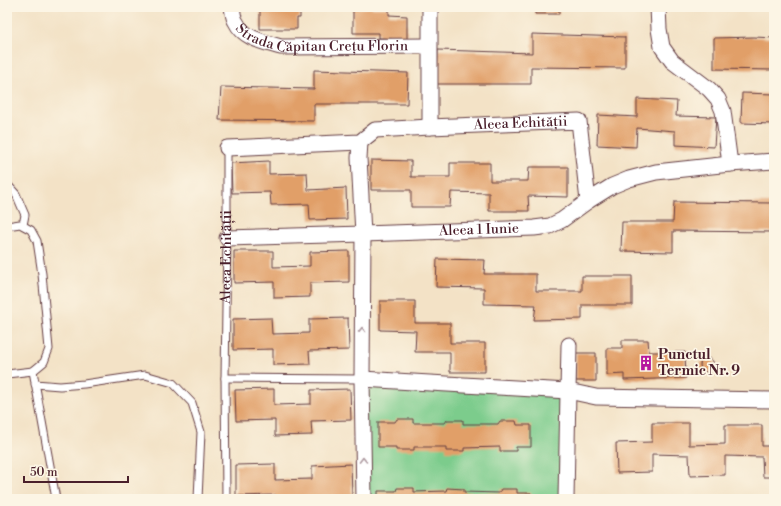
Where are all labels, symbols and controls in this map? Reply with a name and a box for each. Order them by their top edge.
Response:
street label: Strada Căpitan Crețu Florin [231,20,409,57]
street label: Aleea Echității [472,112,568,134]
street label: Aleea Echității [217,210,236,305]
street label: Aleea 1 Iunie [437,220,519,240]
one-way arrow [358,327,366,333]
place label: Punctul Termic Nr. 9 [658,346,740,380]
building icon: Punctul Termic Nr. 9 [637,354,655,372]
one-way arrow [359,457,367,463]
scale bar [24,458,128,484]
text: 50 m [30,465,58,480]

